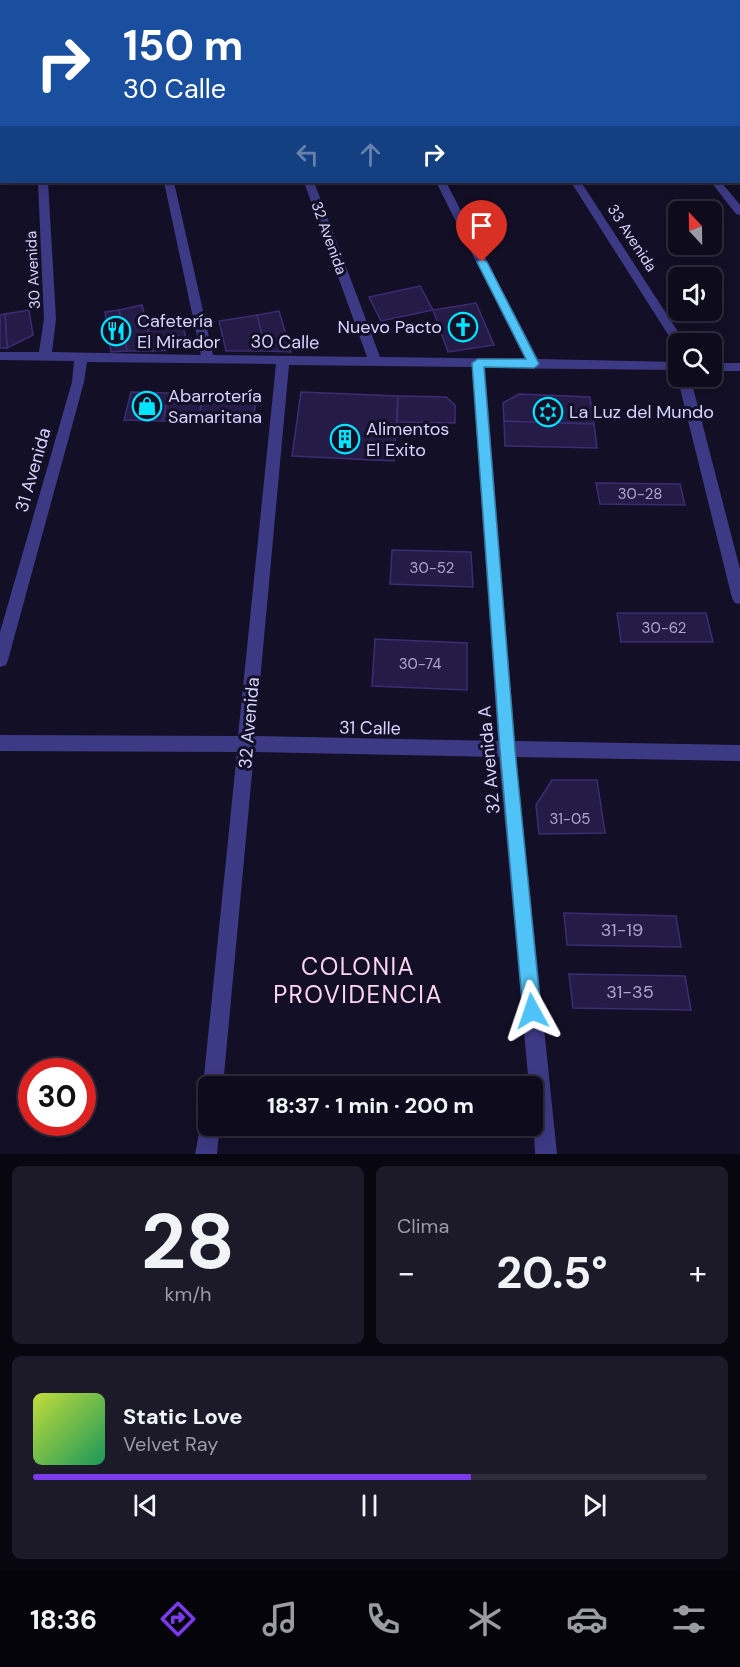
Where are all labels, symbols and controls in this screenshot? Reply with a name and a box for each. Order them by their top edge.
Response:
text: 150 m [123,18,243,73]
icon: right [24,24,102,102]
text: 30 Calle [123,71,226,106]
icon: left [291,138,324,171]
icon: ahead [354,138,387,171]
icon: right [417,138,450,171]
street label: 32 Avenida [307,199,351,277]
pin [456,200,507,262]
street label: 33 Avenida [603,200,661,276]
north arrow [668,201,722,255]
map controls [668,201,722,387]
icon: arrive [465,209,498,242]
street label: 30 Avenida [21,230,45,310]
button: sound [668,267,722,321]
place label: Cafetería El Mirador [137,309,221,354]
church icon: Nuevo Pacto [447,311,479,343]
restaurant icon: Cafetería El Mirador [100,315,132,347]
place label: Nuevo Pacto [338,315,442,339]
street label: 30 Calle [250,329,320,355]
button: search [668,333,722,387]
place label: Abarrotería Samaritana [168,384,262,429]
shop icon: Abarrotería Samaritana [131,390,163,422]
synagogue icon: La Luz del Mundo [532,396,564,428]
place label: La Luz del Mundo [569,400,714,424]
place label: Alimentos El Exito [366,417,449,462]
building icon: Alimentos El Exito [329,423,361,455]
street label: 31 Avenida [10,425,56,515]
house number: 30-28 [618,484,662,504]
house number: 30-52 [410,558,454,578]
house number: 30-62 [642,618,686,638]
house number: 30-74 [399,654,441,674]
street label: 32 Avenida [233,676,265,770]
street label: 32 Avenida A [472,705,506,815]
street label: 31 Calle [339,715,401,741]
house number: 31-05 [550,809,590,829]
house number: 31-19 [601,918,643,942]
district label: COLONIA PROVIDENCIA [273,951,443,1010]
position arrow [500,979,564,1043]
house number: 31-35 [606,980,654,1004]
speed limit sign: 30 [18,1058,96,1136]
text: 18:37 · 1 min · 200 m [267,1091,474,1120]
text: 28 [141,1191,235,1292]
text: Clima [397,1213,449,1239]
text: 20.5° [496,1243,608,1302]
text: − [397,1251,415,1294]
text: + [689,1251,707,1294]
text: km/h [164,1281,212,1307]
text: Static Love [123,1402,243,1431]
text: Velvet Ray [123,1431,218,1457]
icon: previous [129,1489,162,1522]
icon: pause [353,1489,386,1522]
icon: next [578,1489,611,1522]
icon: directions [157,1598,199,1640]
icon: music [259,1598,301,1640]
icon: phone [362,1598,404,1640]
icon: climate [464,1598,506,1640]
icon: car [566,1598,608,1640]
icon: filters [668,1598,710,1640]
text: 18:36 [30,1602,97,1637]

